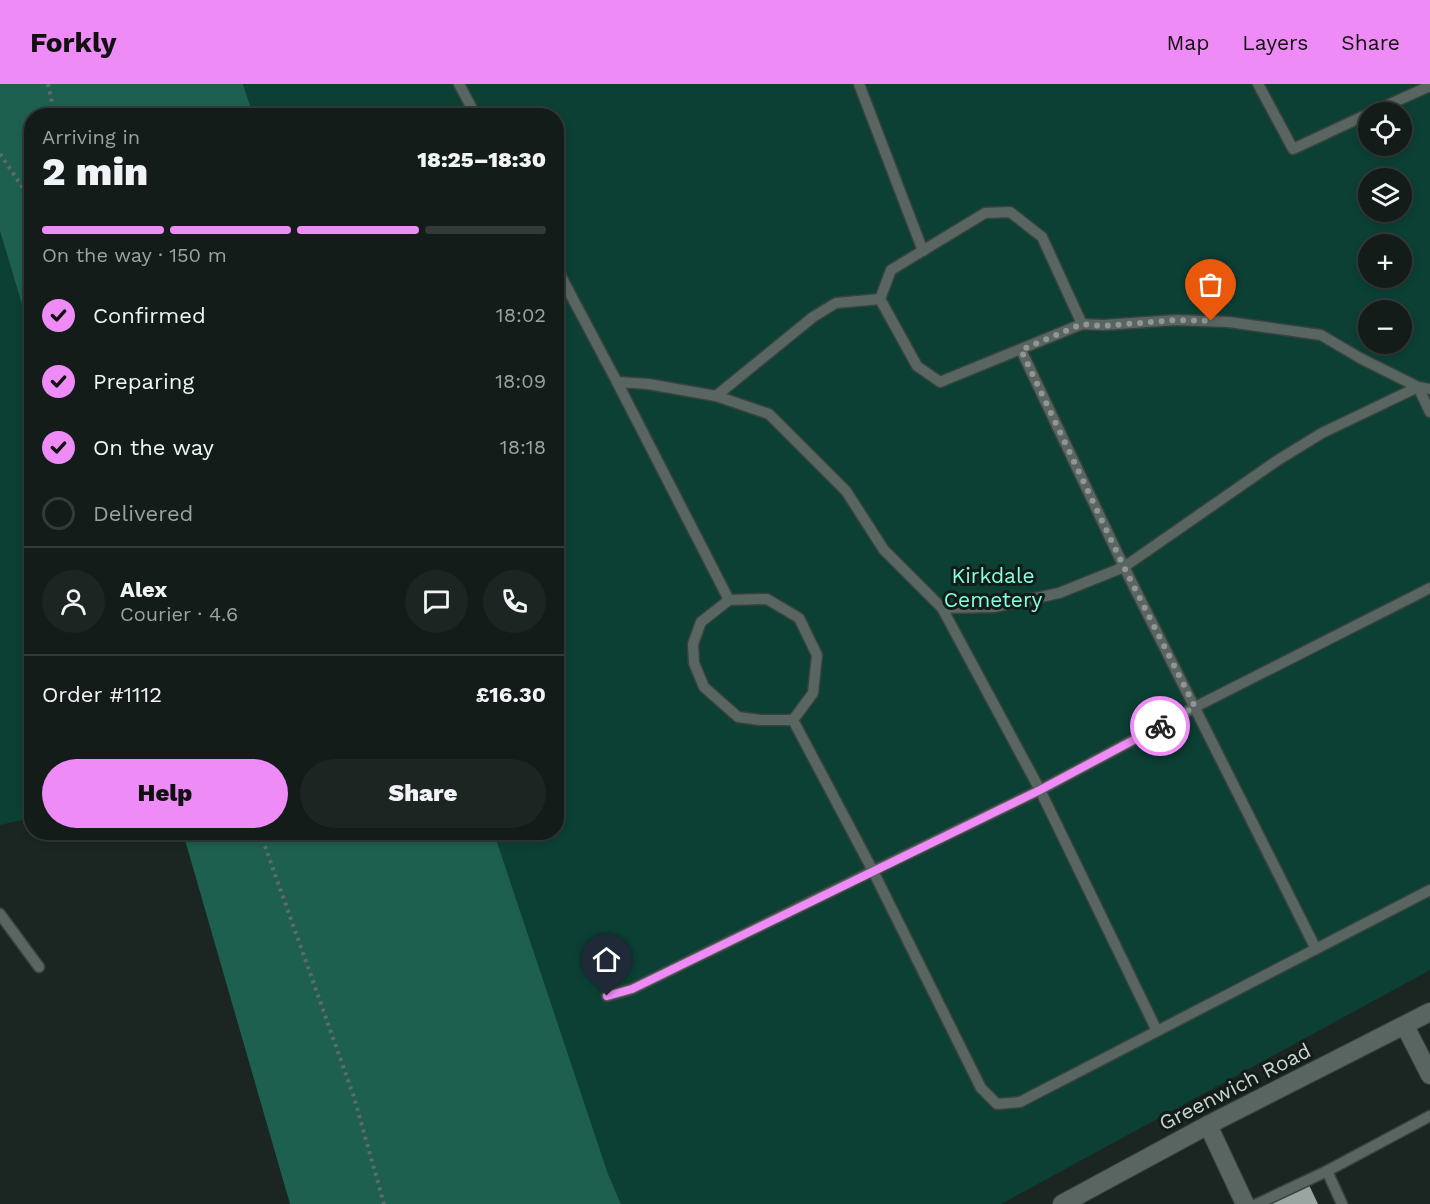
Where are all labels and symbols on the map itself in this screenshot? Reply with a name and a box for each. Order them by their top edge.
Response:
pin [1185,259,1236,321]
park label: Kirkdale Cemetery [944,563,1042,612]
courier [1130,696,1190,756]
pin [581,934,632,996]
street label: Greenwich Road [1155,1038,1315,1136]

